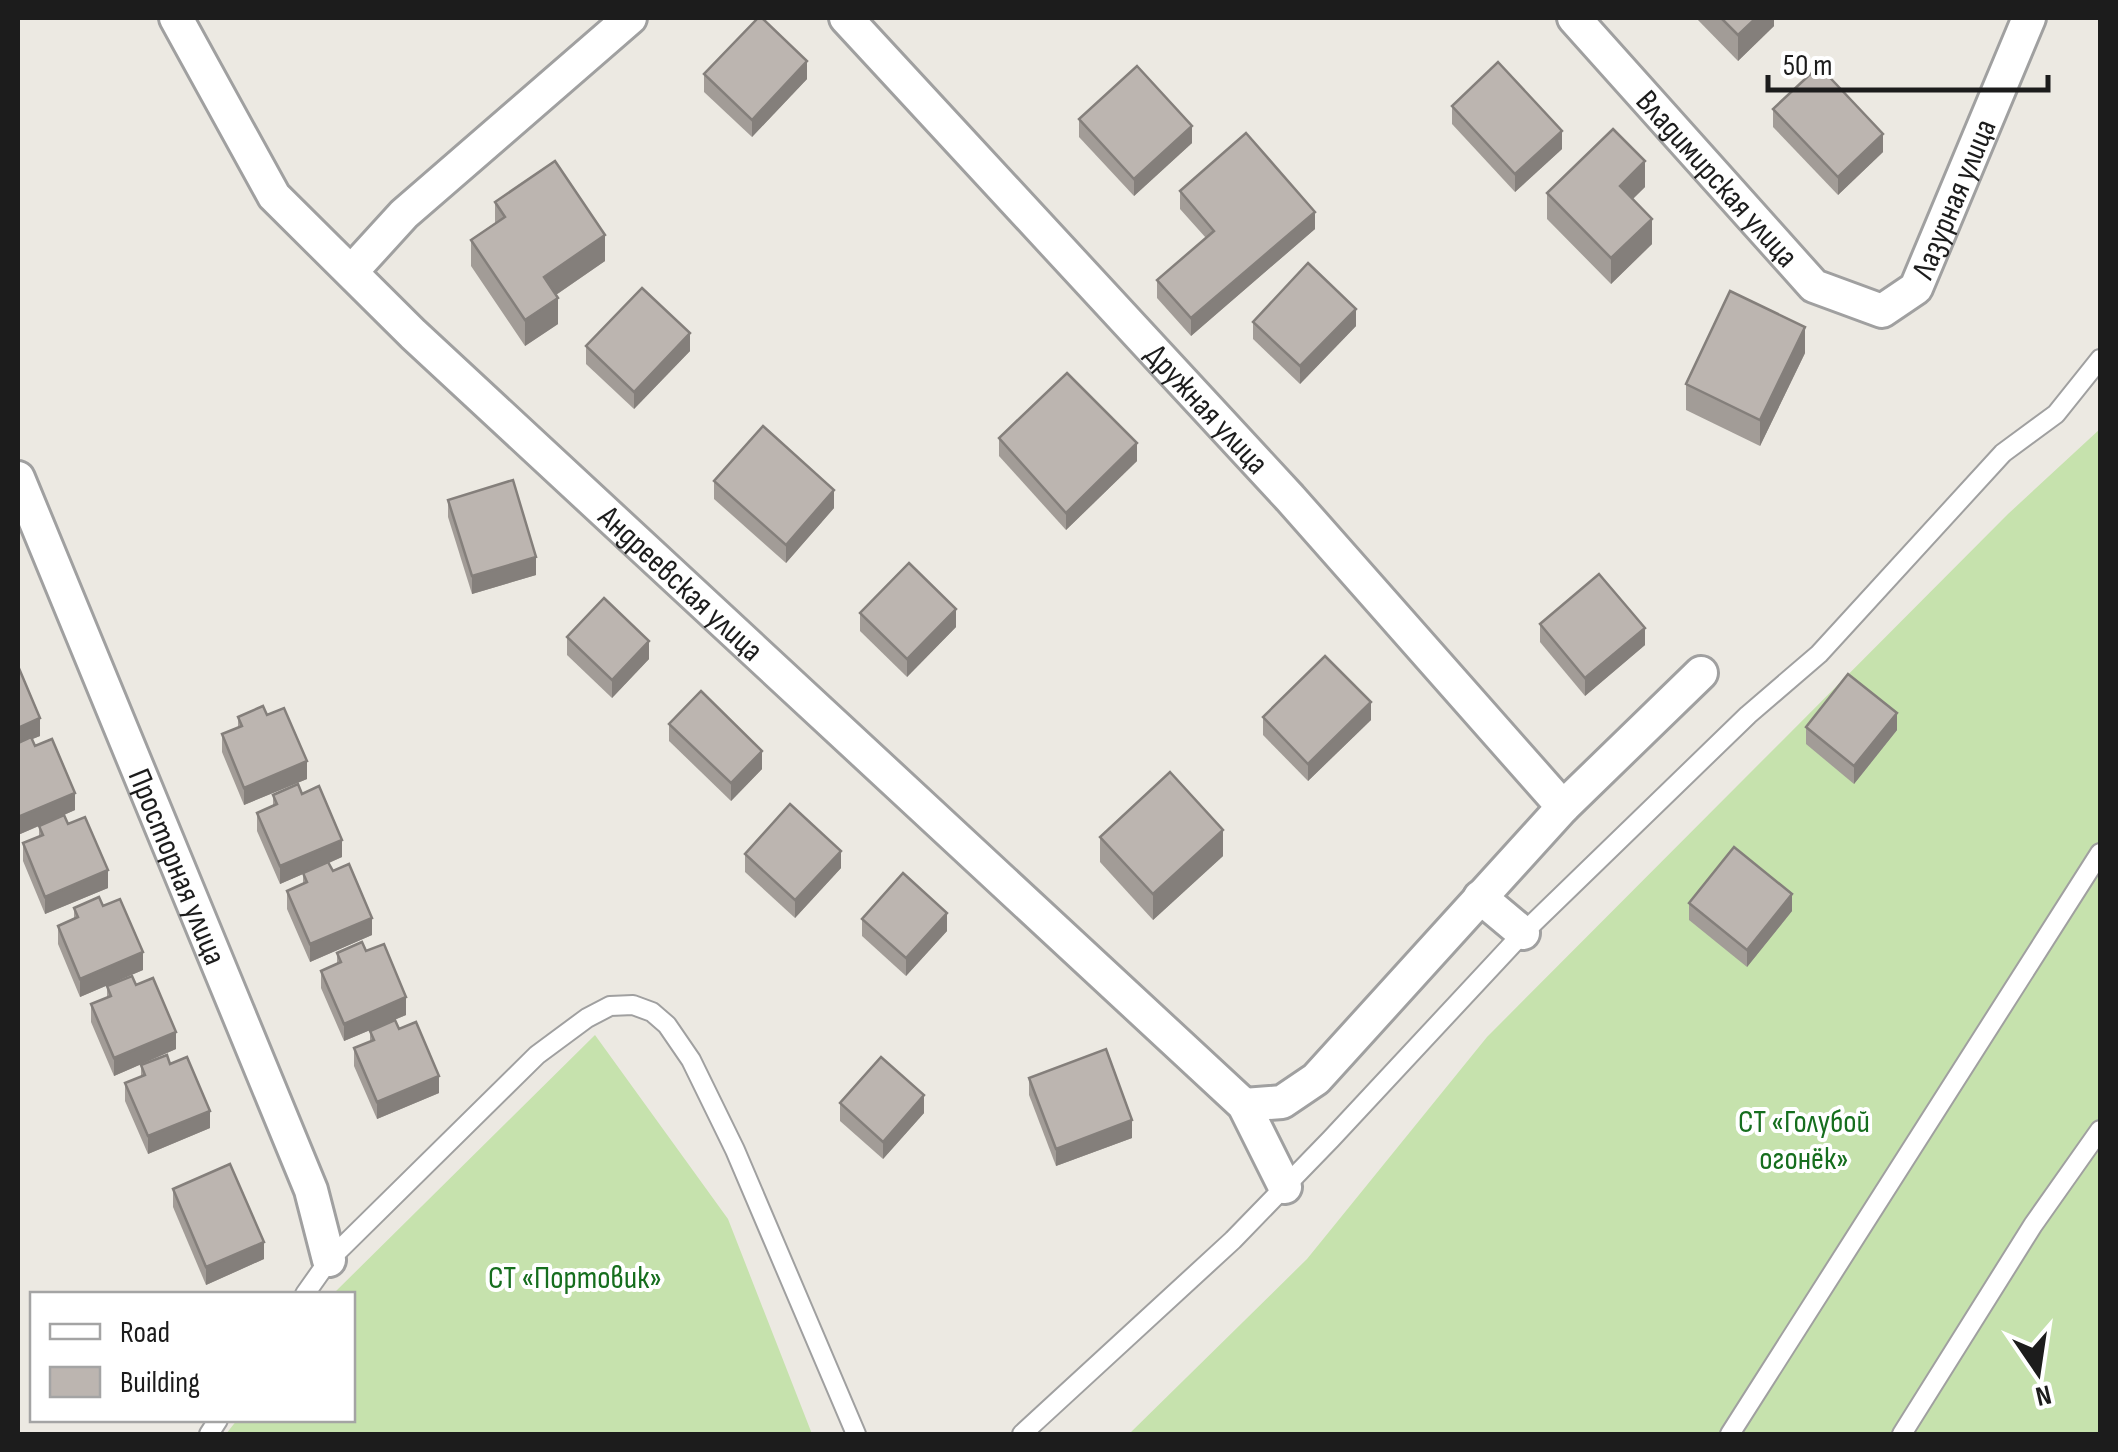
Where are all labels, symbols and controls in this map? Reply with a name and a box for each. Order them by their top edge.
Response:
scale bar [1768,30,2048,92]
text: 50 m [1783,48,1832,84]
street label: Владимирская улица [1627,83,1806,276]
street label: Лазурная улица [1904,114,2005,286]
street label: Дружная улица [1136,336,1276,483]
street label: Андреевская улица [589,497,771,670]
street label: Просторная улица [119,763,234,971]
park label: СТ «Голубой огонёк» [1738,1103,1870,1179]
park label: СТ «Портовик» [488,1259,662,1298]
legend [30,1292,355,1422]
text: Road [120,1315,170,1351]
north arrow [1988,1322,2088,1422]
text: Building [120,1365,200,1401]
text: N [2032,1377,2054,1413]

